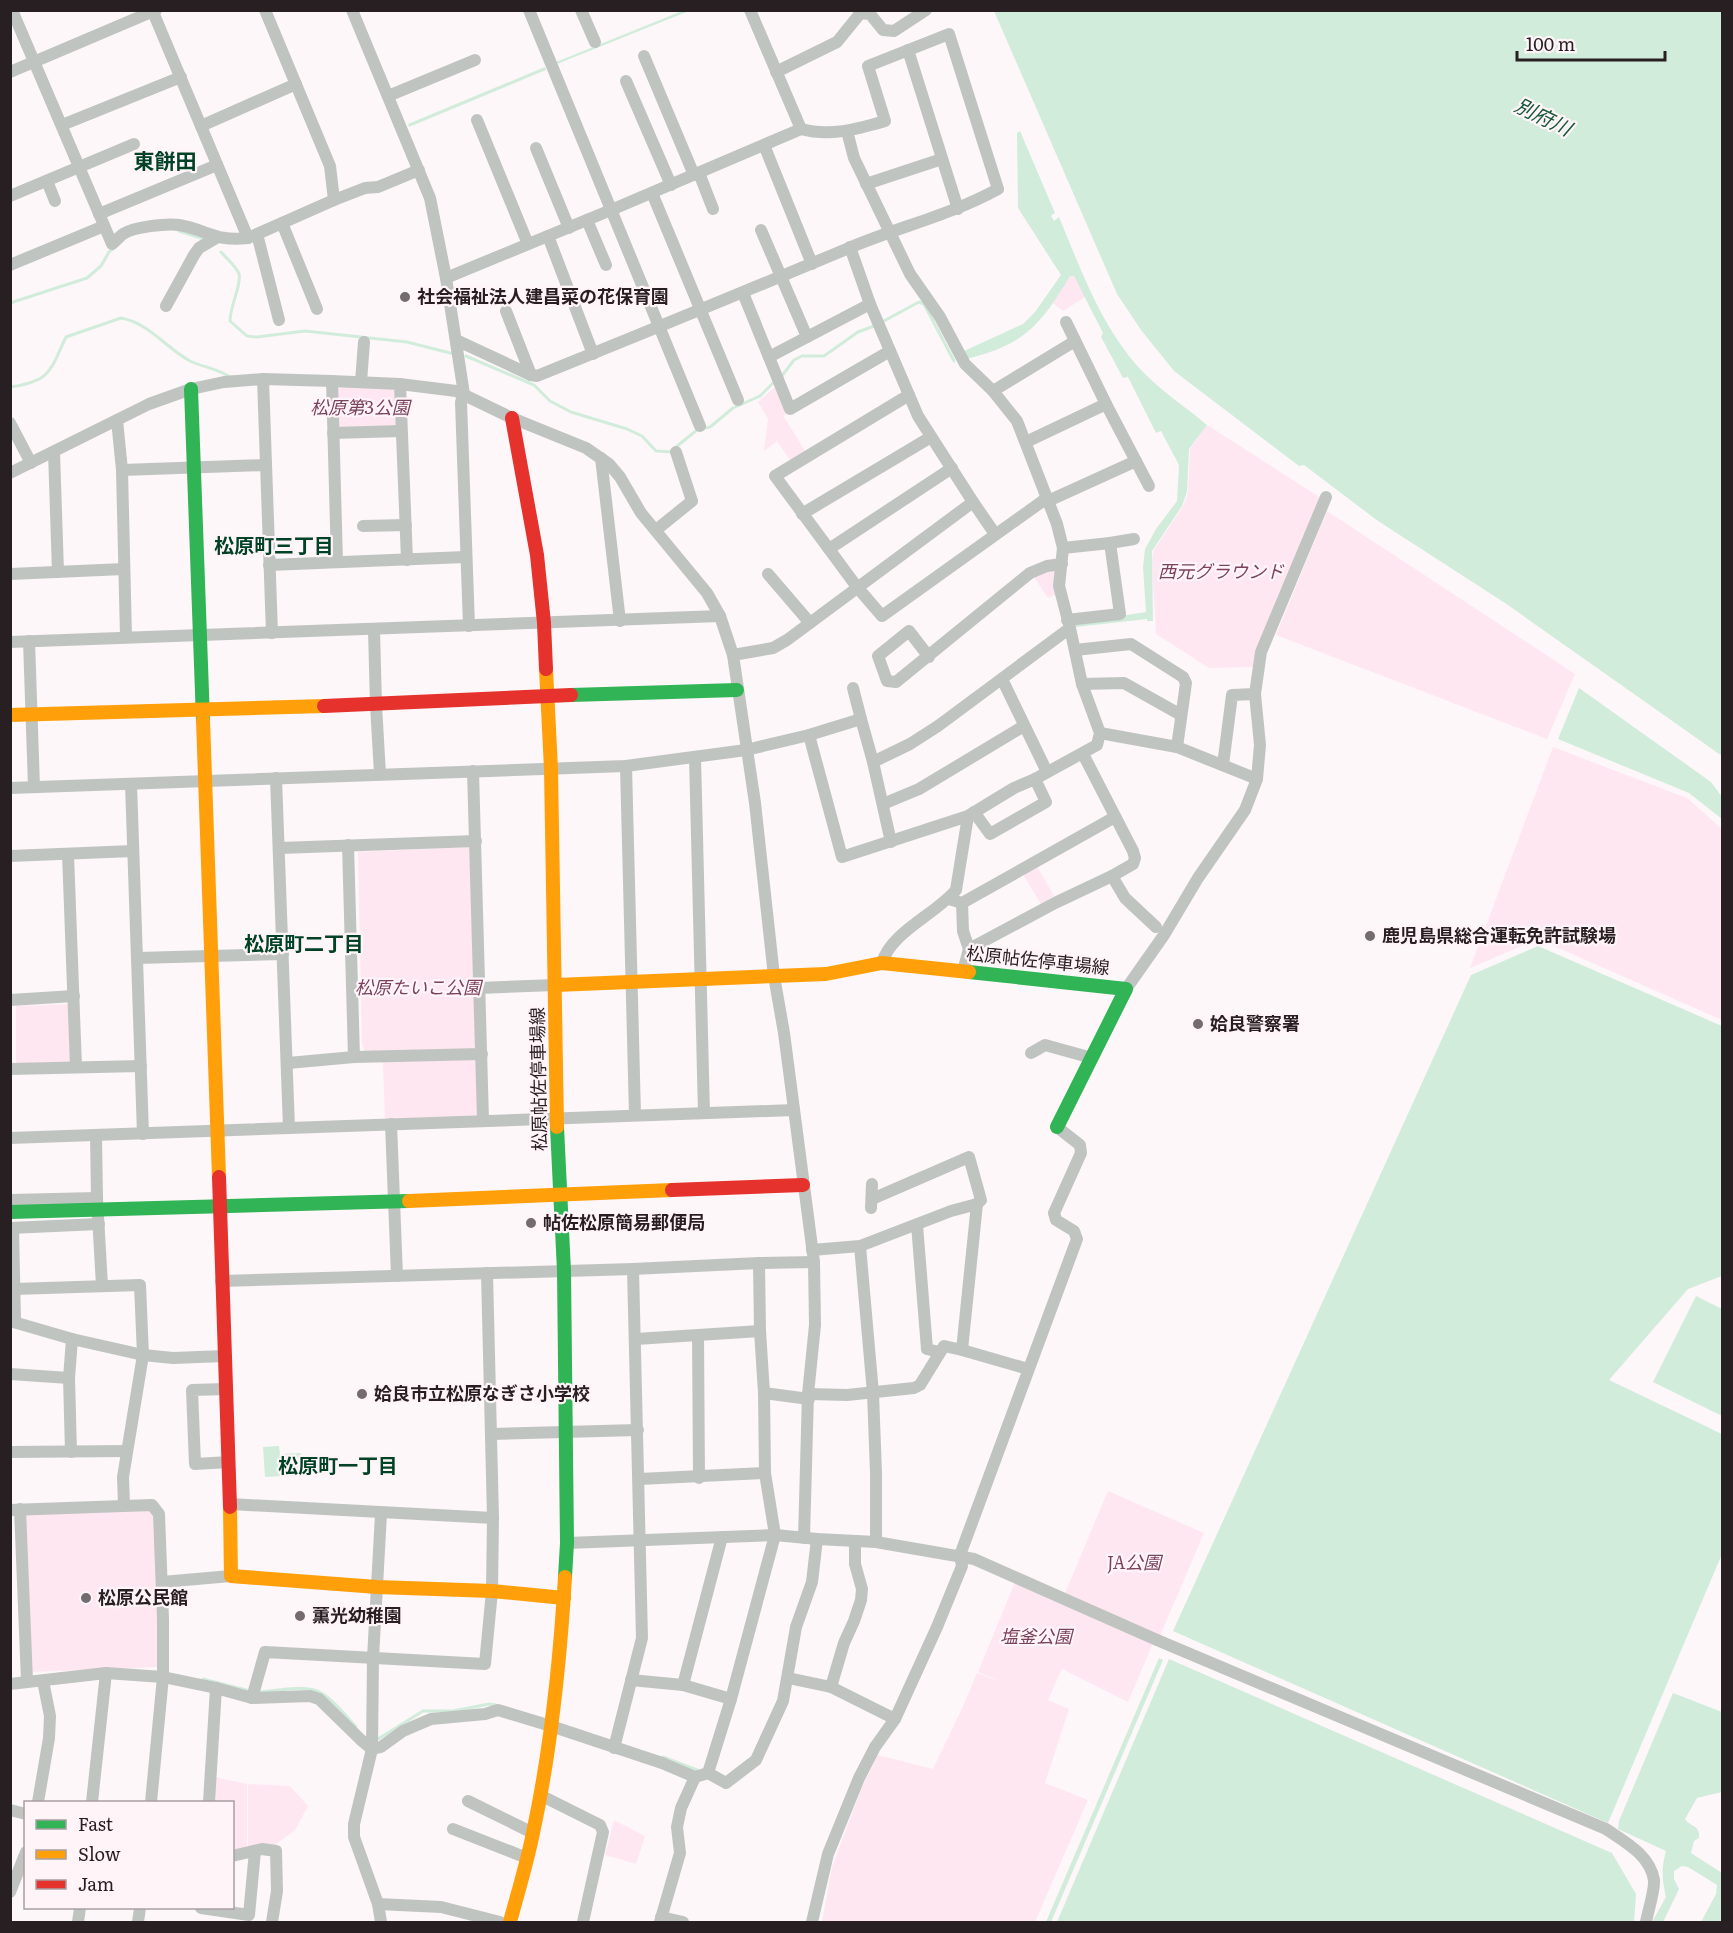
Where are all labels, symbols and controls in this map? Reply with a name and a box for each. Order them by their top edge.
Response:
scale bar [1517,24,1666,62]
text: 100 m [1526,30,1575,57]
water label: 別府川 [1510,89,1579,143]
district label: 東餅田 [134,144,197,175]
place label: 社会福祉法人建昌菜の花保育園 [417,282,669,309]
marker: 社会福祉法人建昌菜の花保育園 [398,290,412,304]
park label: 松原第3公園 [310,393,413,420]
district label: 松原町三丁目 [214,529,334,559]
park label: 西元グラウンド [1158,557,1285,584]
place label: 鹿児島県総合運転免許試験場 [1382,921,1616,948]
district label: 松原町二丁目 [244,927,364,957]
marker: 鹿児島県総合運転免許試験場 [1363,929,1377,943]
street label: 松原帖佐停車場線 [965,939,1111,980]
park label: 松原たいこ公園 [355,973,484,1000]
street label: 松原帖佐停車場線 [523,1007,552,1151]
place label: 姶良警察署 [1210,1009,1300,1036]
marker: 姶良警察署 [1191,1017,1205,1031]
place label: 帖佐松原簡易郵便局 [543,1208,705,1235]
marker: 帖佐松原簡易郵便局 [524,1216,538,1230]
place label: 姶良市立松原なぎさ小学校 [374,1379,590,1406]
marker: 姶良市立松原なぎさ小学校 [355,1387,369,1401]
district label: 松原町一丁目 [278,1449,398,1479]
park label: JA公園 [1107,1548,1164,1575]
place label: 松原公民館 [98,1583,188,1610]
marker: 松原公民館 [79,1591,93,1605]
place label: 薫光幼稚園 [312,1601,402,1628]
marker: 薫光幼稚園 [293,1609,307,1623]
park label: 塩釜公園 [1000,1622,1075,1649]
legend [24,1801,234,1909]
text: Fast [78,1810,114,1837]
text: Slow [78,1840,121,1867]
text: Jam [78,1870,114,1897]

